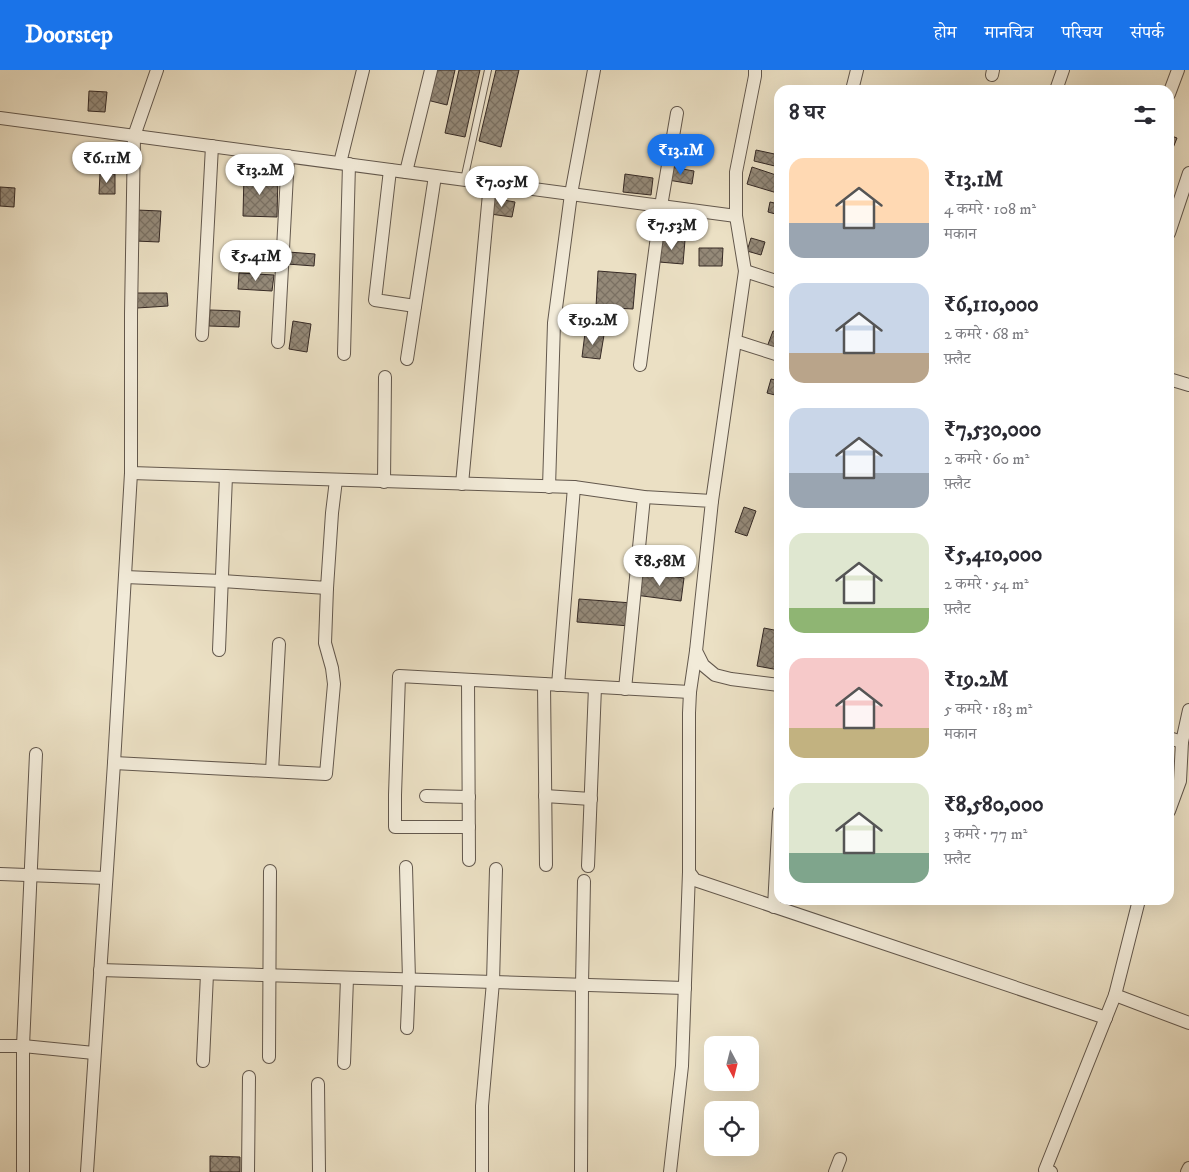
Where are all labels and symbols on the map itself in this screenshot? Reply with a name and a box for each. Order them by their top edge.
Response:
pin: ₹13.1M [640,134,722,176]
pin: ₹6.11M [66,142,148,184]
pin: ₹13.2M [219,154,301,196]
pin: ₹7.05M [461,166,543,208]
pin: ₹7.53M [631,208,713,251]
pin: ₹5.41M [215,240,297,282]
pin: ₹19.2M [552,304,634,346]
pin: ₹8.58M [619,544,701,587]
north arrow [704,1036,759,1091]

